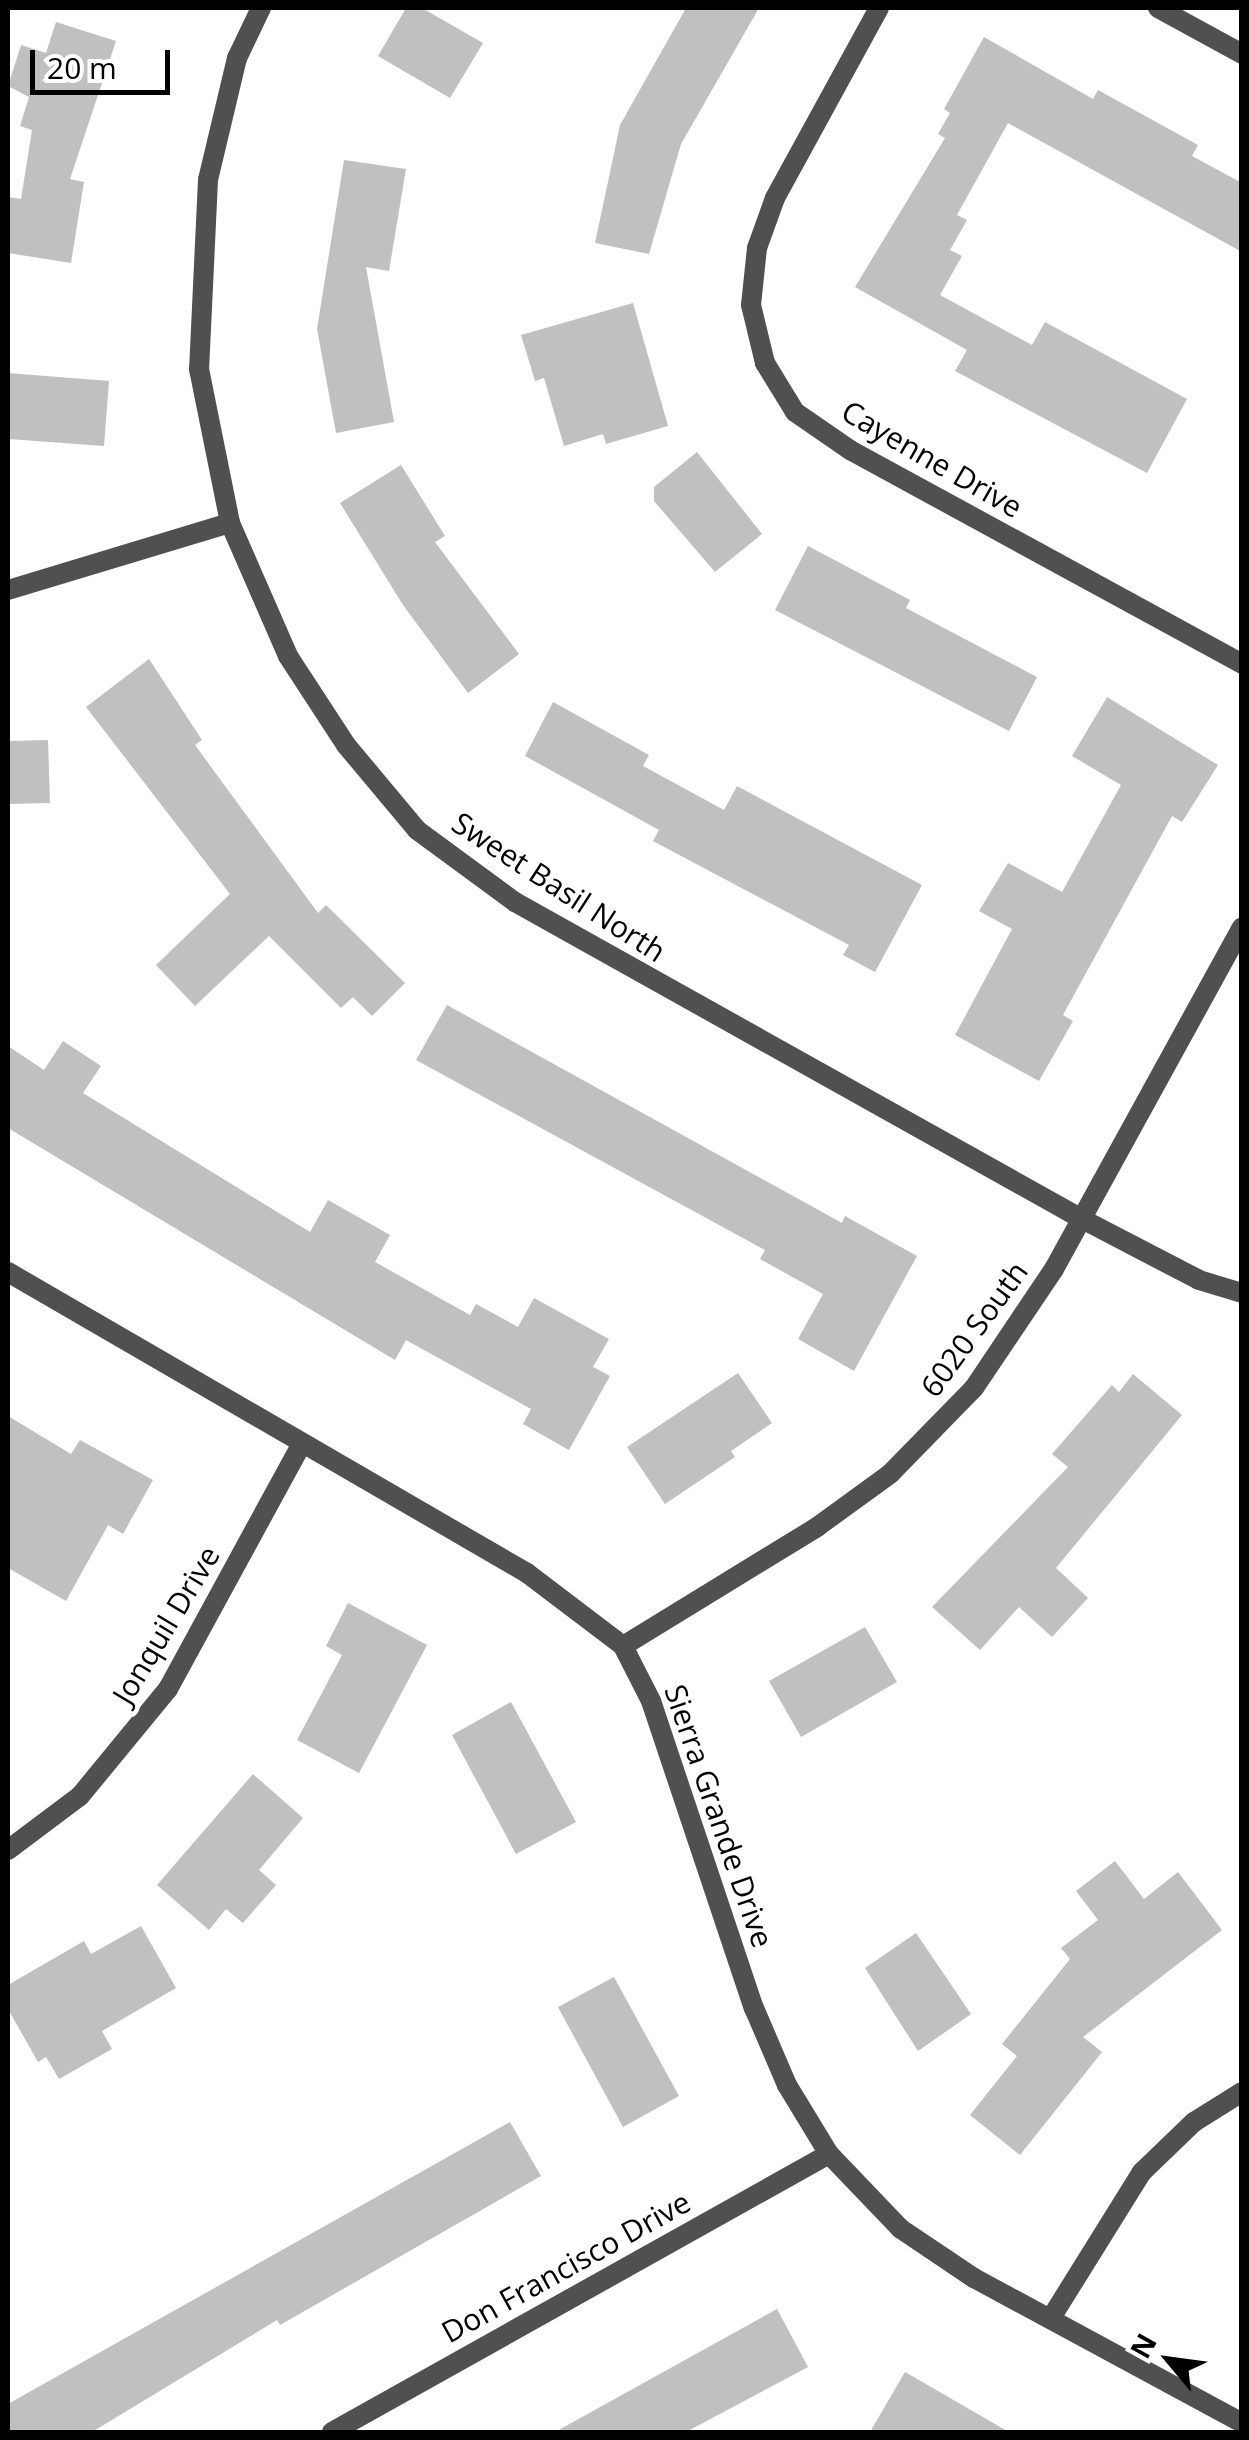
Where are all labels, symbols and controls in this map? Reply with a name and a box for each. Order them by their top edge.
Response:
scale bar [35,30,175,92]
text: 20 m [47,47,117,88]
street label: Cayenne Drive [835,393,1029,525]
street label: Sweet Basil North [446,805,672,969]
street label: 6020 South [913,1254,1035,1404]
street label: Jonquil Drive [105,1540,227,1710]
street label: Sierra Grande Drive [657,1680,781,1952]
street label: Don Francisco Drive [435,2184,697,2350]
north arrow [1119,2310,1219,2410]
text: N [1121,2326,1165,2365]

